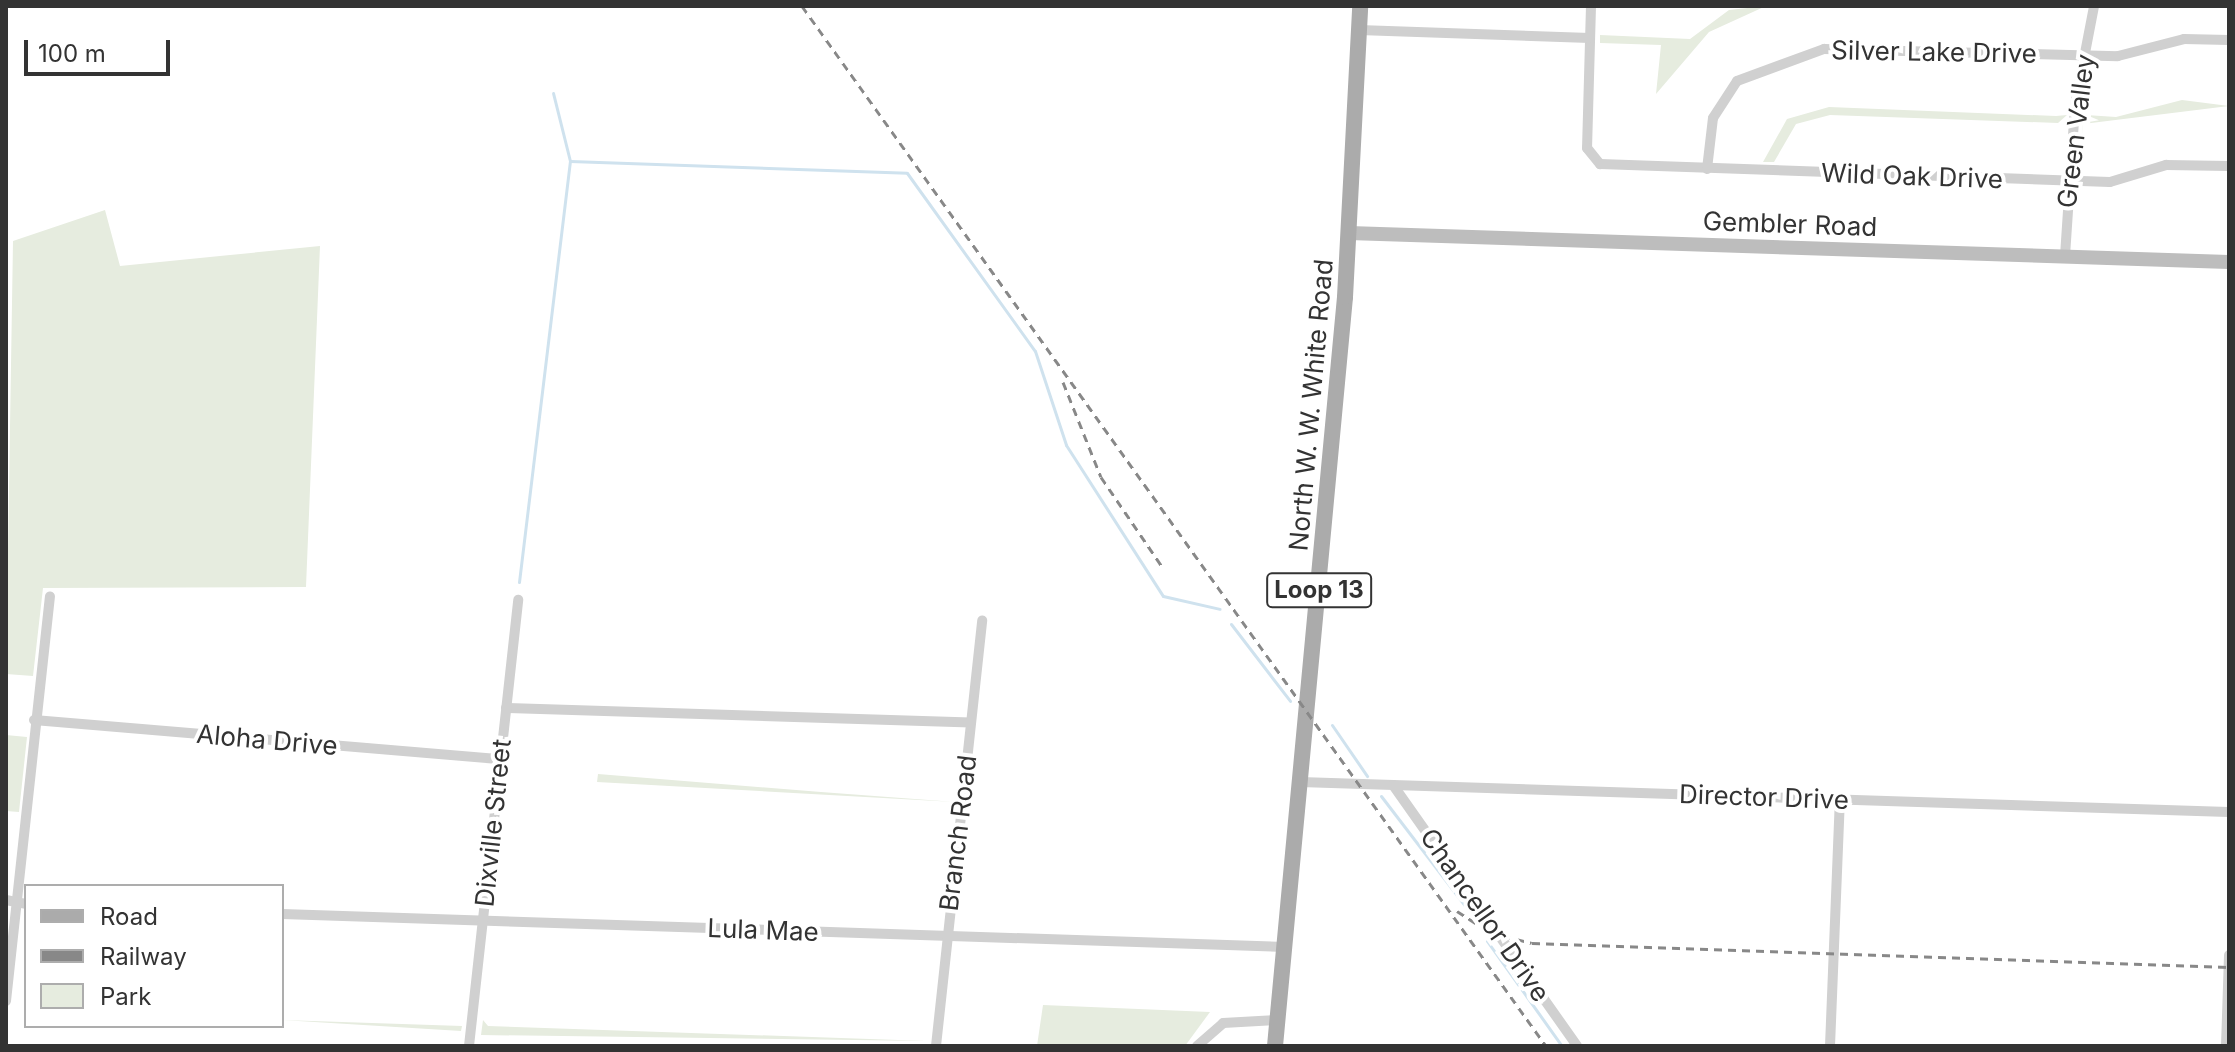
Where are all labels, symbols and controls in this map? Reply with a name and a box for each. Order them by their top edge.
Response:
scale bar [28,24,174,74]
street label: Silver Lake Drive [1831,35,2037,69]
text: 100 m [38,39,106,68]
street label: Green Valley [2051,52,2101,210]
street label: Wild Oak Drive [1820,157,2004,195]
street label: Gembler Road [1702,205,1878,243]
street label: North W. W. White Road [1283,258,1339,552]
road number: Loop 13 [1265,570,1373,610]
street label: Aloha Drive [195,718,339,762]
street label: Dixville Street [469,738,517,908]
street label: Branch Road [933,753,983,913]
street label: Director Drive [1679,778,1849,816]
street label: Chancellor Drive [1414,822,1556,1008]
legend [24,884,284,1028]
text: Road [100,902,158,931]
street label: Lula Mae [707,912,819,948]
text: Railway [100,942,187,971]
text: Park [100,982,151,1011]

